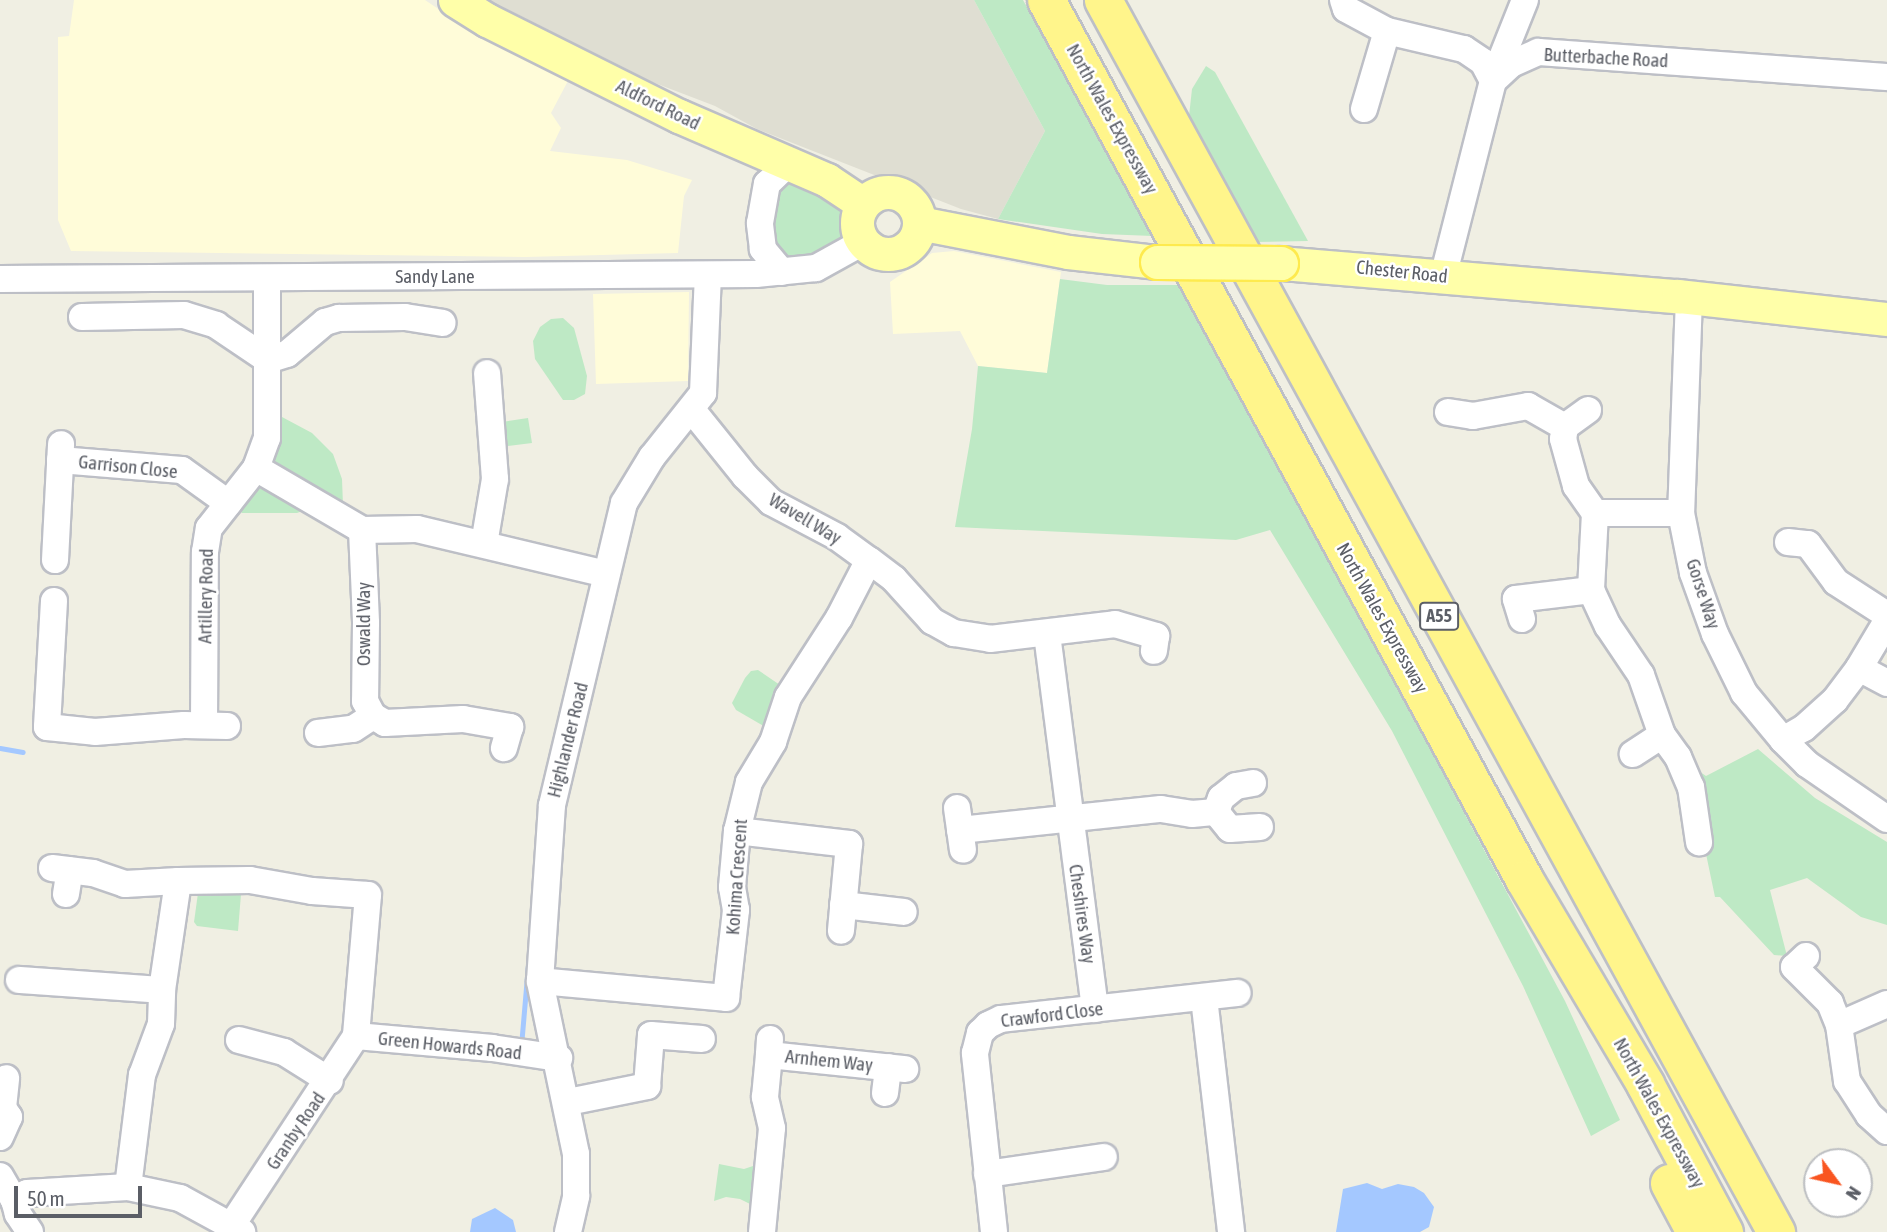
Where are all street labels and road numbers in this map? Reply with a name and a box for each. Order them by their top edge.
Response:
street label: North Wales Expressway [1061,40,1163,198]
street label: Butterbache Road [1543,43,1669,73]
street label: Aldford Road [612,75,704,135]
street label: Chester Road [1355,256,1449,288]
street label: Sandy Lane [395,266,475,288]
street label: Garrison Close [77,450,179,484]
street label: Wavell Way [764,488,846,550]
street label: North Wales Expressway [1331,539,1433,697]
street label: Artillery Road [194,548,218,644]
street label: Gorse Way [1681,556,1725,632]
street label: Oswald Way [353,582,375,666]
road number: A55 [1418,602,1460,630]
street label: Highlander Road [543,680,593,800]
street label: Kohima Crescent [722,818,752,936]
street label: Cheshires Way [1064,863,1100,965]
street label: Crawford Close [999,997,1105,1033]
street label: Green Howards Road [377,1027,523,1065]
street label: North Wales Expressway [1608,1034,1710,1192]
street label: Arnhem Way [784,1045,874,1077]
street label: Granby Road [262,1088,330,1174]

